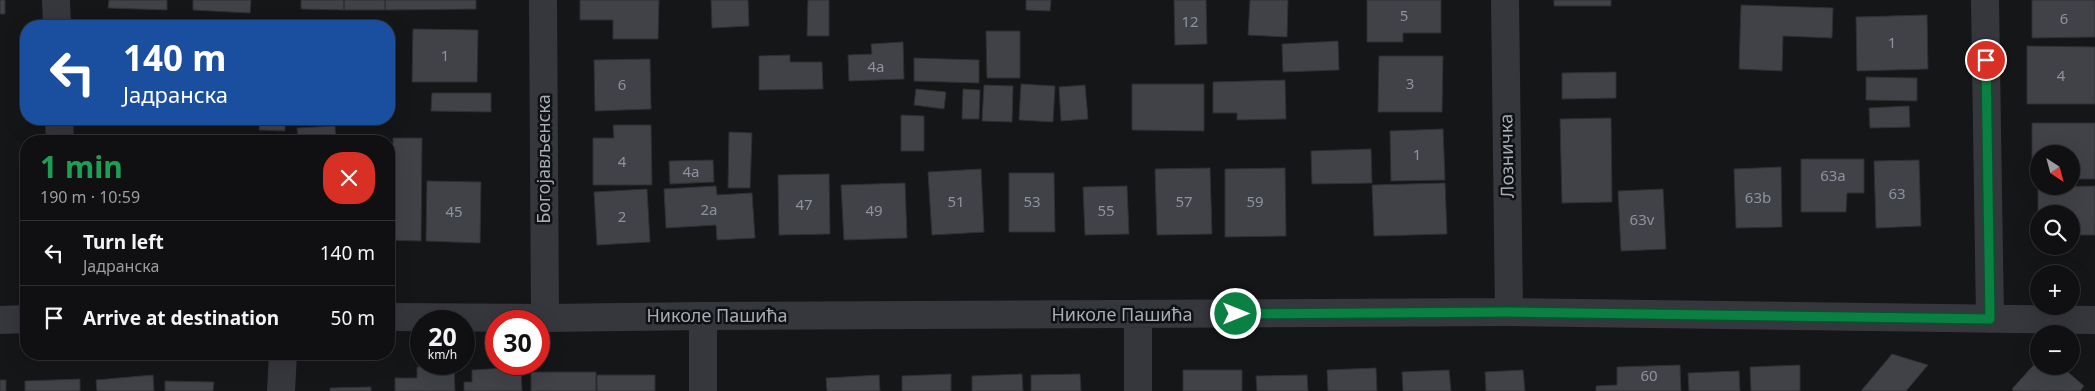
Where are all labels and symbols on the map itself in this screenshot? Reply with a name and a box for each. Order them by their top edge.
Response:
house number: 5 [1400,5,1408,25]
house number: 6 [2060,8,2068,28]
house number: 12 [1181,11,1199,31]
house number: 1 [1888,32,1896,52]
pin [1965,39,2007,81]
house number: 1 [441,45,449,65]
house number: 4a [868,56,885,76]
house number: 4 [2057,65,2066,85]
house number: 3 [1406,73,1414,93]
house number: 6 [618,74,626,94]
street label: Богојављенска [531,94,555,224]
street label: Лозничка [1493,114,1519,198]
house number: 1 [1413,144,1421,164]
north arrow [2030,145,2080,195]
house number: 4 [618,151,627,171]
house number: 4a [683,161,700,181]
house number: 63a [1820,165,1846,185]
house number: 63 [1888,183,1906,203]
house number: 63b [1745,187,1771,207]
house number: 51 [947,191,965,211]
house number: 53 [1023,191,1041,211]
house number: 57 [1175,191,1193,211]
house number: 59 [1246,191,1264,211]
house number: 47 [795,194,813,214]
house number: 2a [701,199,718,219]
house number: 49 [865,200,883,220]
house number: 55 [1097,200,1115,220]
house number: 45 [445,201,463,221]
house number: 2 [618,206,626,226]
house number: 63v [1630,209,1655,229]
position arrow [1209,287,1261,339]
street label: Николе Пашића [1051,302,1193,326]
street label: Николе Пашића [646,303,788,327]
speed limit sign: 30 [485,310,550,375]
house number: 60 [1640,365,1658,385]

